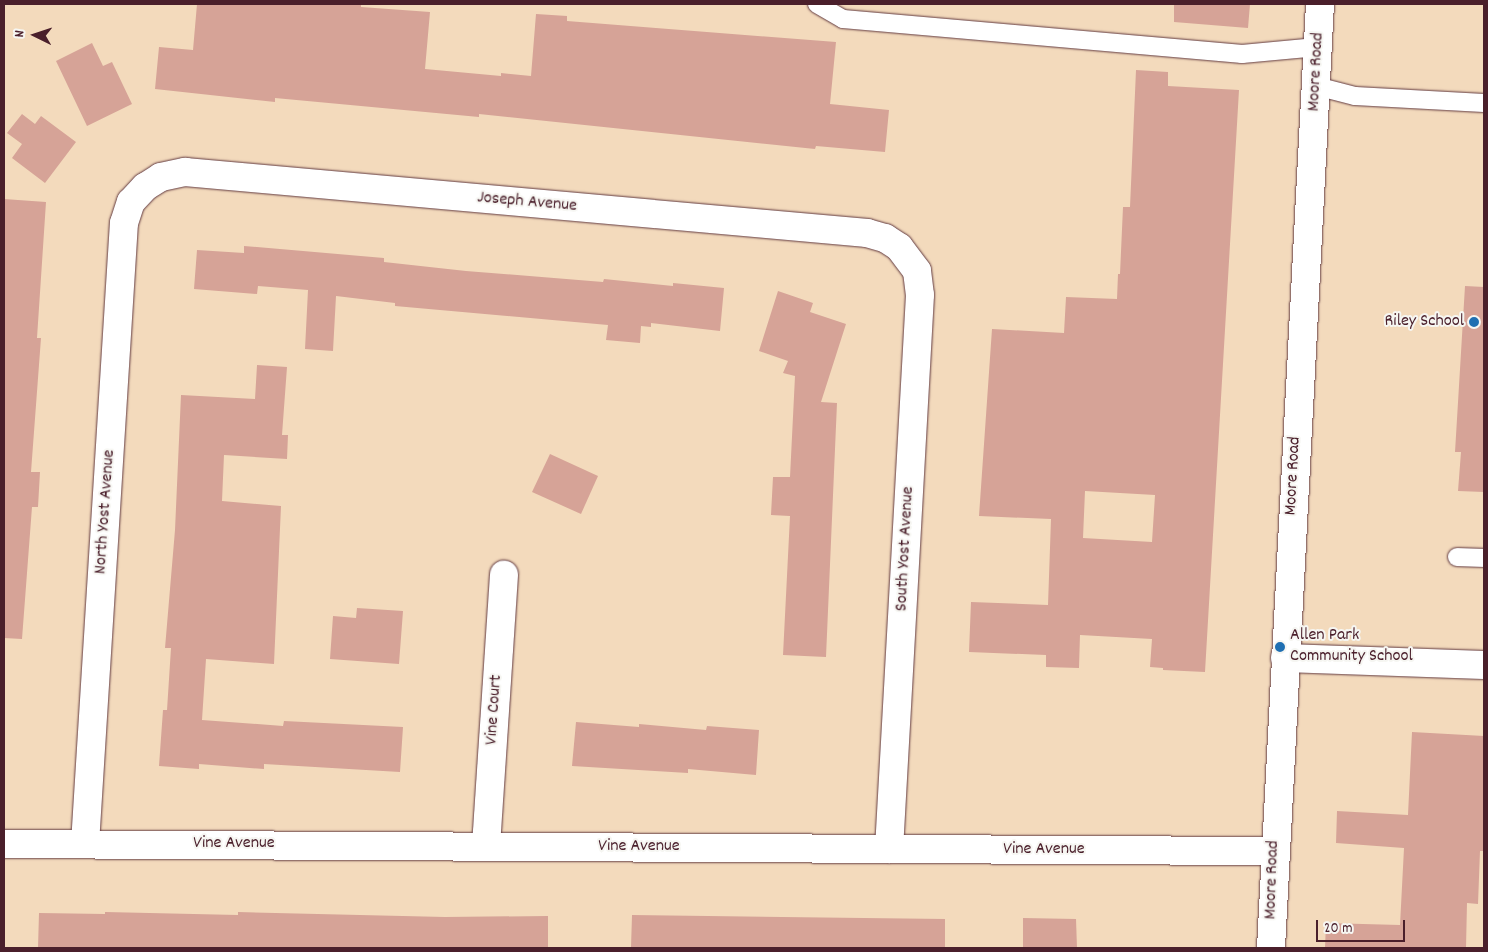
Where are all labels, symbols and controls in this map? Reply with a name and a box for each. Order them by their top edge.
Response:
north arrow [10,10,60,60]
text: N [10,30,30,38]
street label: Moore Road [1304,32,1330,112]
street label: Joseph Avenue [476,188,578,218]
place label: Riley School [1385,311,1464,333]
marker: Riley School [1468,316,1480,328]
street label: Moore Road [1281,436,1307,516]
street label: North Yost Avenue [91,449,121,575]
street label: South Yost Avenue [892,486,920,612]
place label: Allen Park Community School [1290,626,1413,669]
marker: Allen Park Community School [1274,641,1286,653]
street label: Vine Court [482,674,508,746]
street label: Vine Avenue [193,833,275,855]
street label: Vine Avenue [598,836,680,858]
street label: Vine Avenue [1003,839,1085,861]
street label: Moore Road [1261,840,1285,920]
scale bar [1318,910,1407,942]
text: 20 m [1324,918,1352,940]

